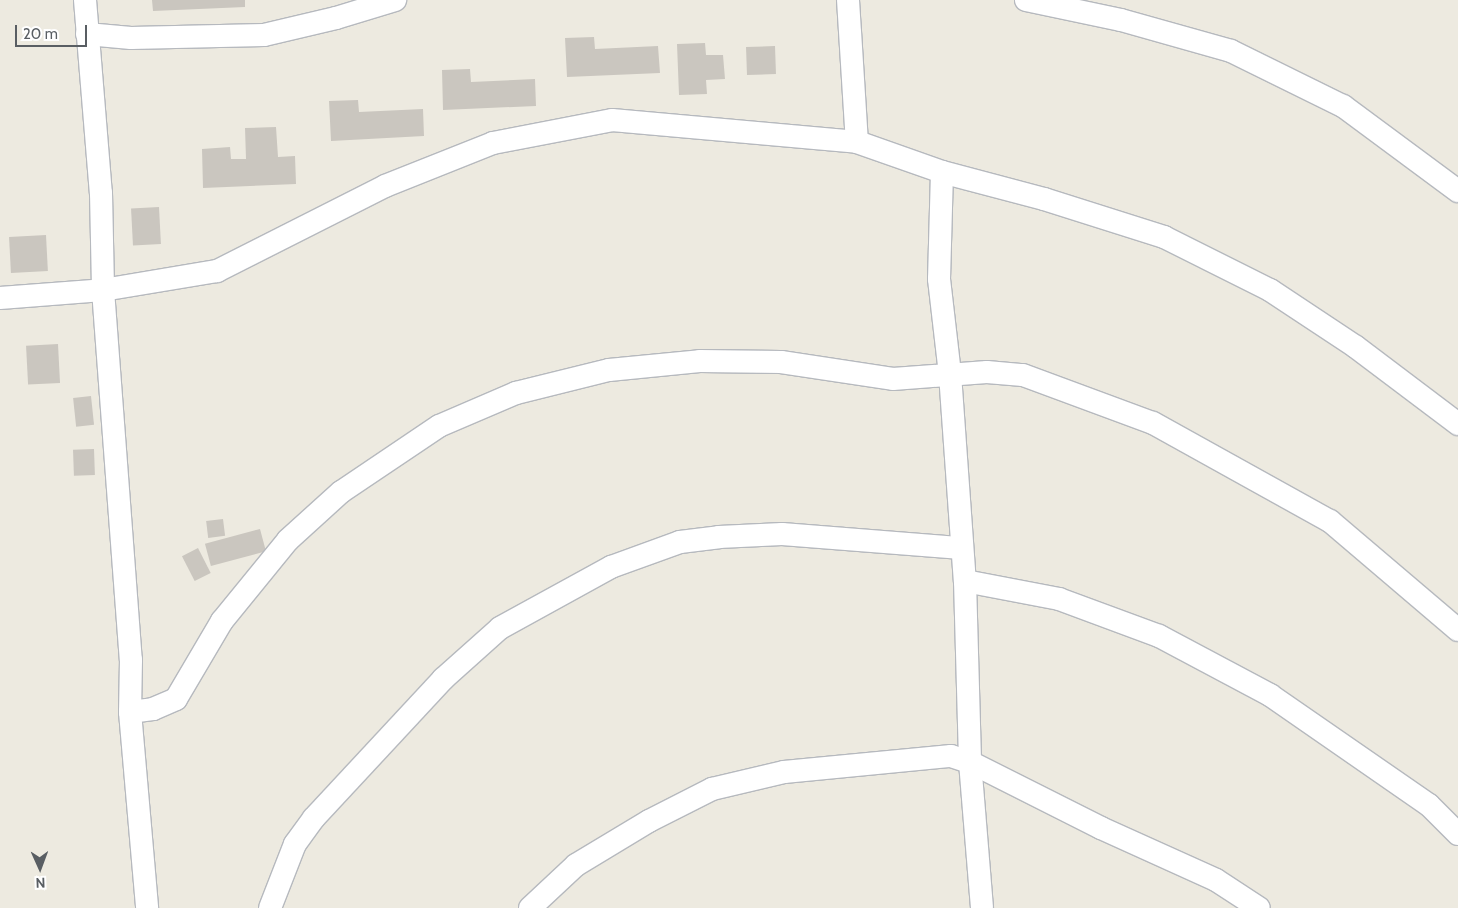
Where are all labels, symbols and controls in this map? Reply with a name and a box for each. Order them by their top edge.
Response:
scale bar [18,15,90,47]
text: 20 m [23,25,58,43]
north arrow [15,843,65,893]
text: N [35,874,46,892]

